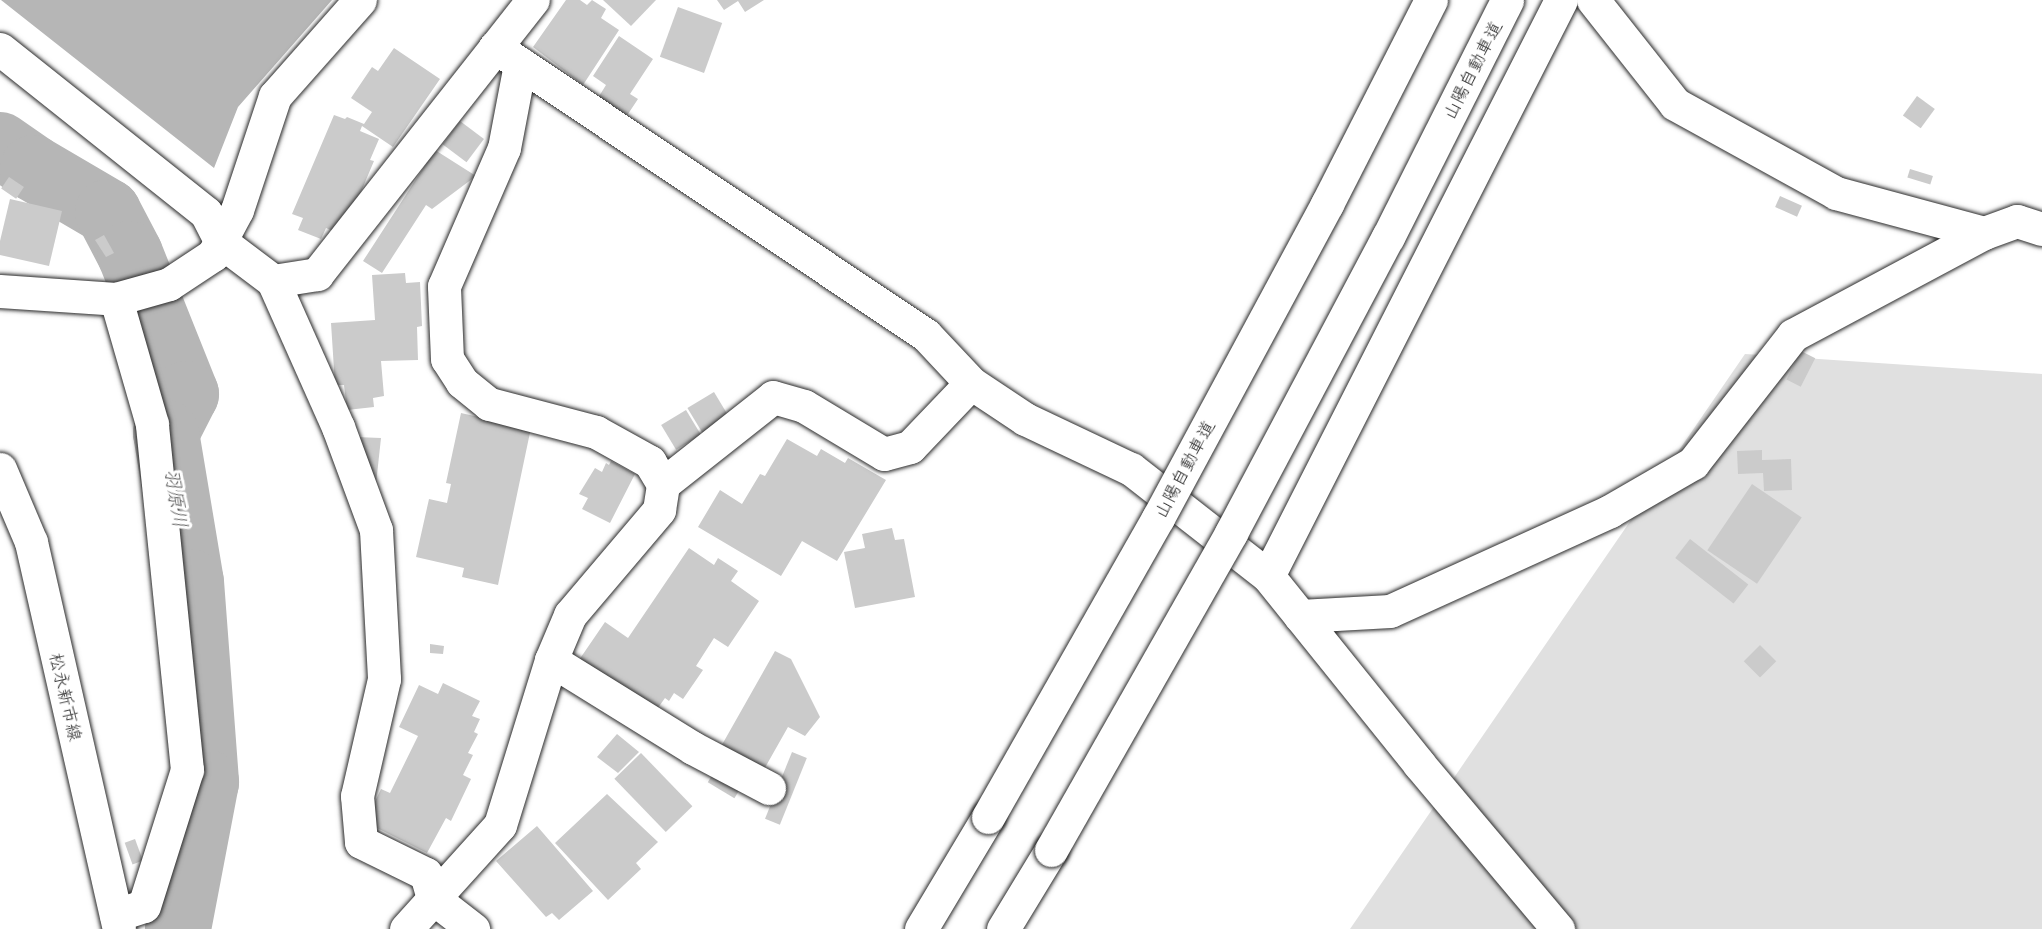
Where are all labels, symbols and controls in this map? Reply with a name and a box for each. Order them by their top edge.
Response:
street label: 山陽自動車道 [1438,17,1506,123]
street label: 山陽自動車道 [1149,416,1219,522]
water label: 羽原川 [160,466,194,530]
street label: 松永新市線 [45,651,87,743]

